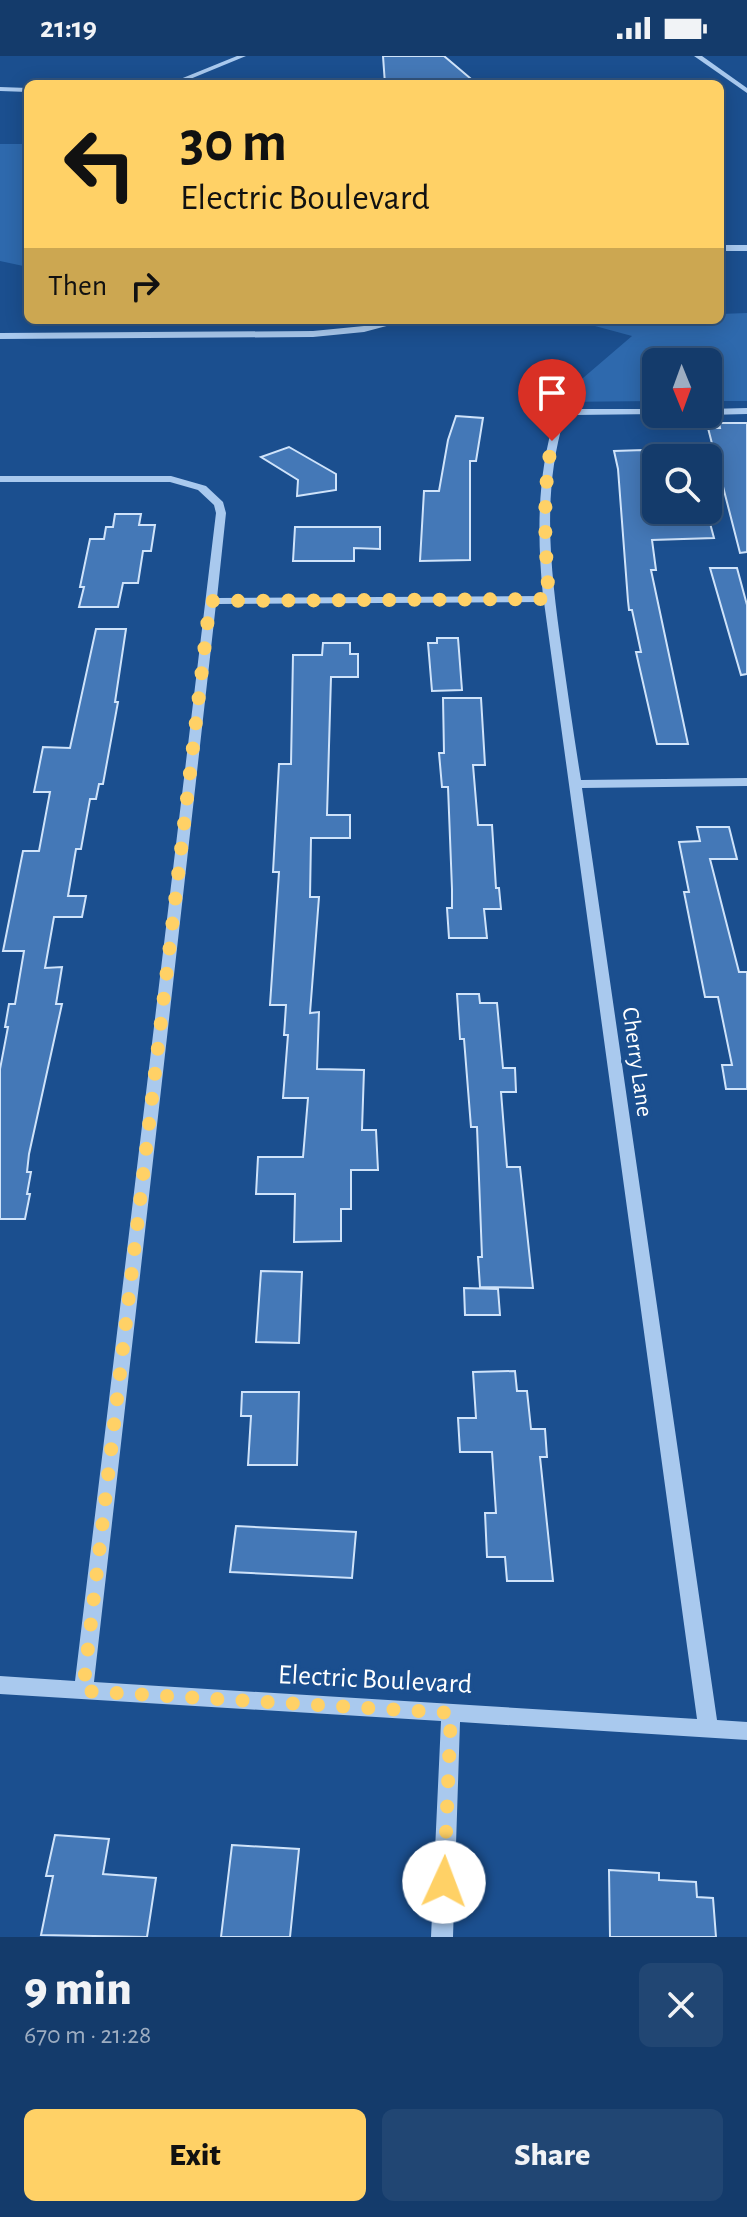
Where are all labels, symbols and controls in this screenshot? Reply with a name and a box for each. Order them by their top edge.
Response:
text: 21:19 [40,13,97,43]
icon: left [48,112,152,216]
text: 30 m [180,115,287,171]
text: Electric Boulevard [180,180,430,216]
icon: right [123,264,167,308]
text: Then [48,271,107,301]
north arrow [642,348,722,428]
map controls [642,348,722,524]
pin [518,359,586,441]
icon: arrive [530,371,574,415]
button: search [642,444,722,524]
street label: Cherry Lane [617,1006,657,1118]
street label: Electric Boulevard [277,1661,473,1699]
position arrow [402,1840,486,1924]
button: close [639,1963,723,2047]
text: 9 min [24,1966,132,2014]
text: 670 m · 21:28 [24,2022,151,2048]
button: Exit [24,2109,366,2201]
button: Share [382,2109,723,2201]

